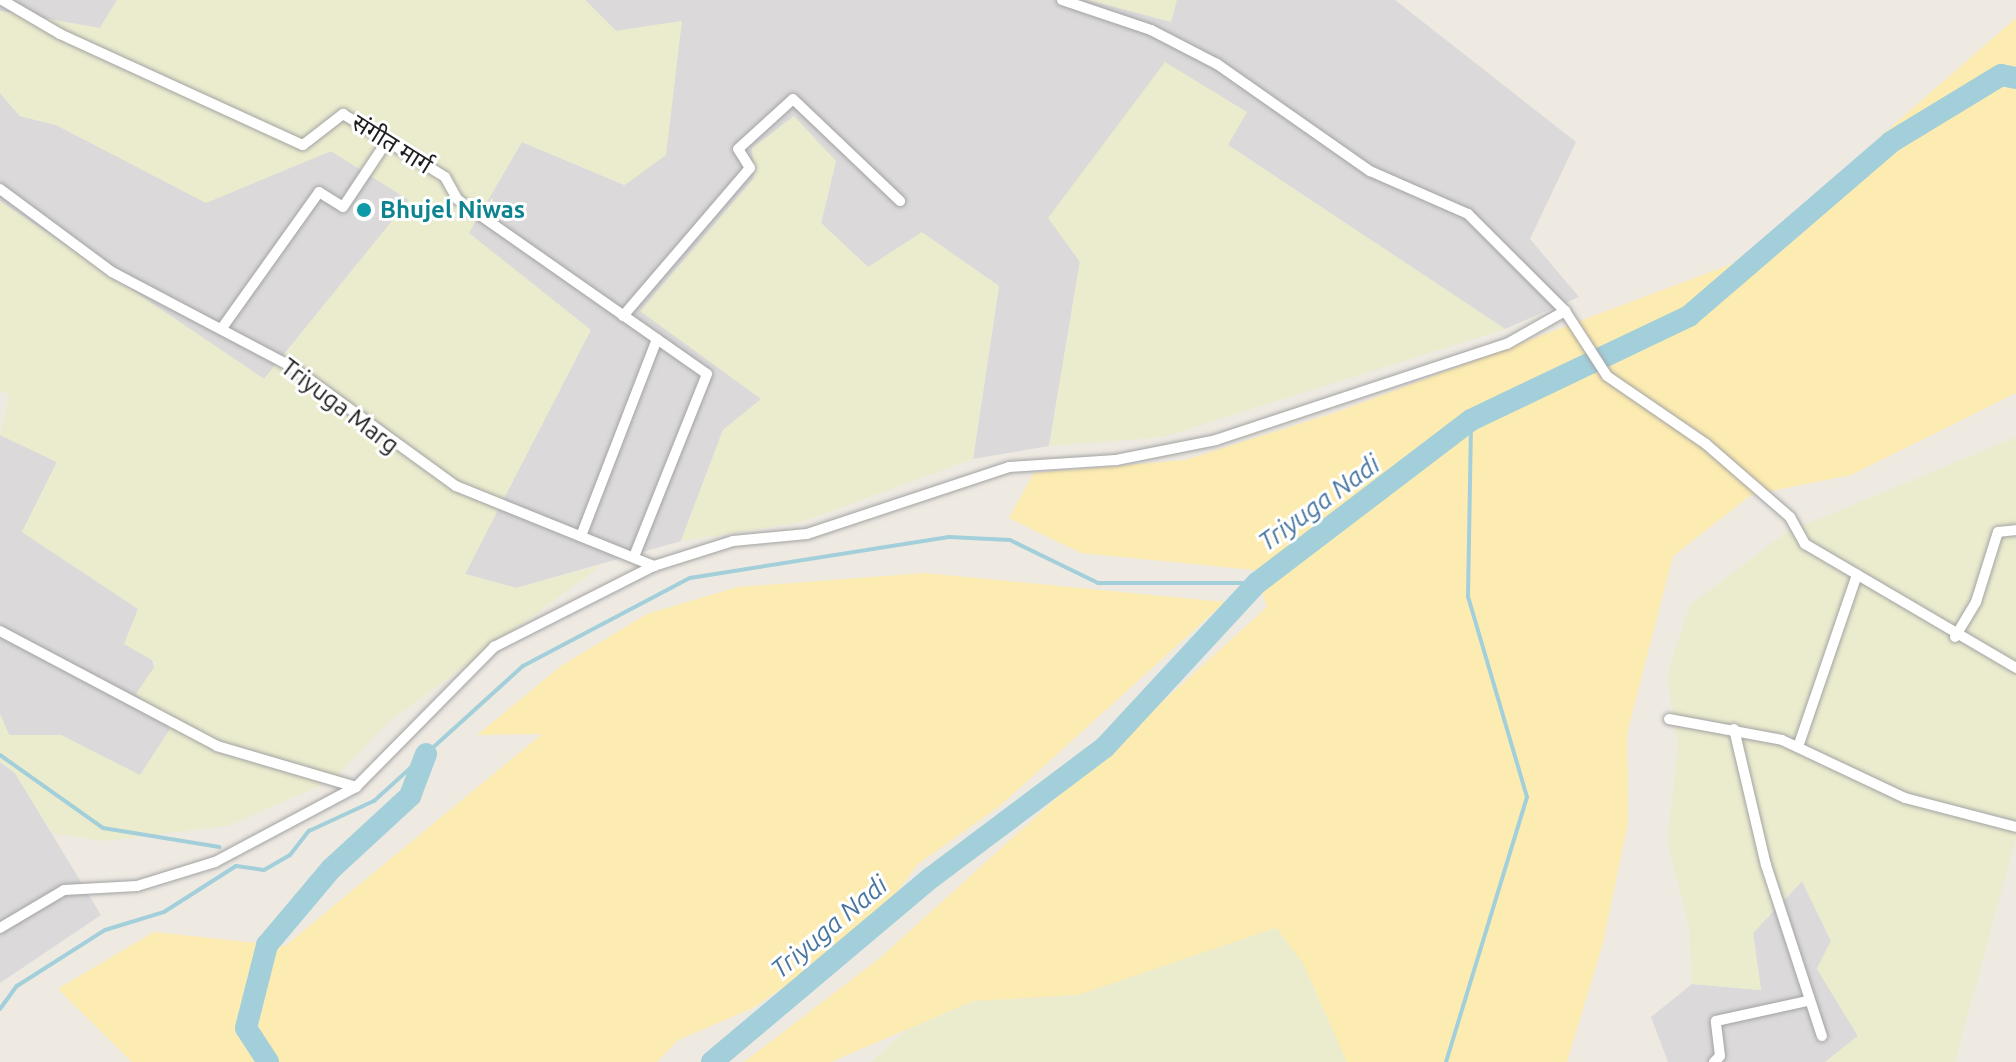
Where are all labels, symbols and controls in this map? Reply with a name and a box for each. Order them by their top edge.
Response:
street label: संगीत मार्ग [347,108,437,180]
place label: Bhujel Niwas [380,196,525,224]
marker: Bhujel Niwas [355,201,373,219]
street label: Triyuga Marg [275,352,405,460]
water label: Triyuga Nadi [1252,448,1386,558]
water label: Triyuga Nadi [764,869,894,985]

